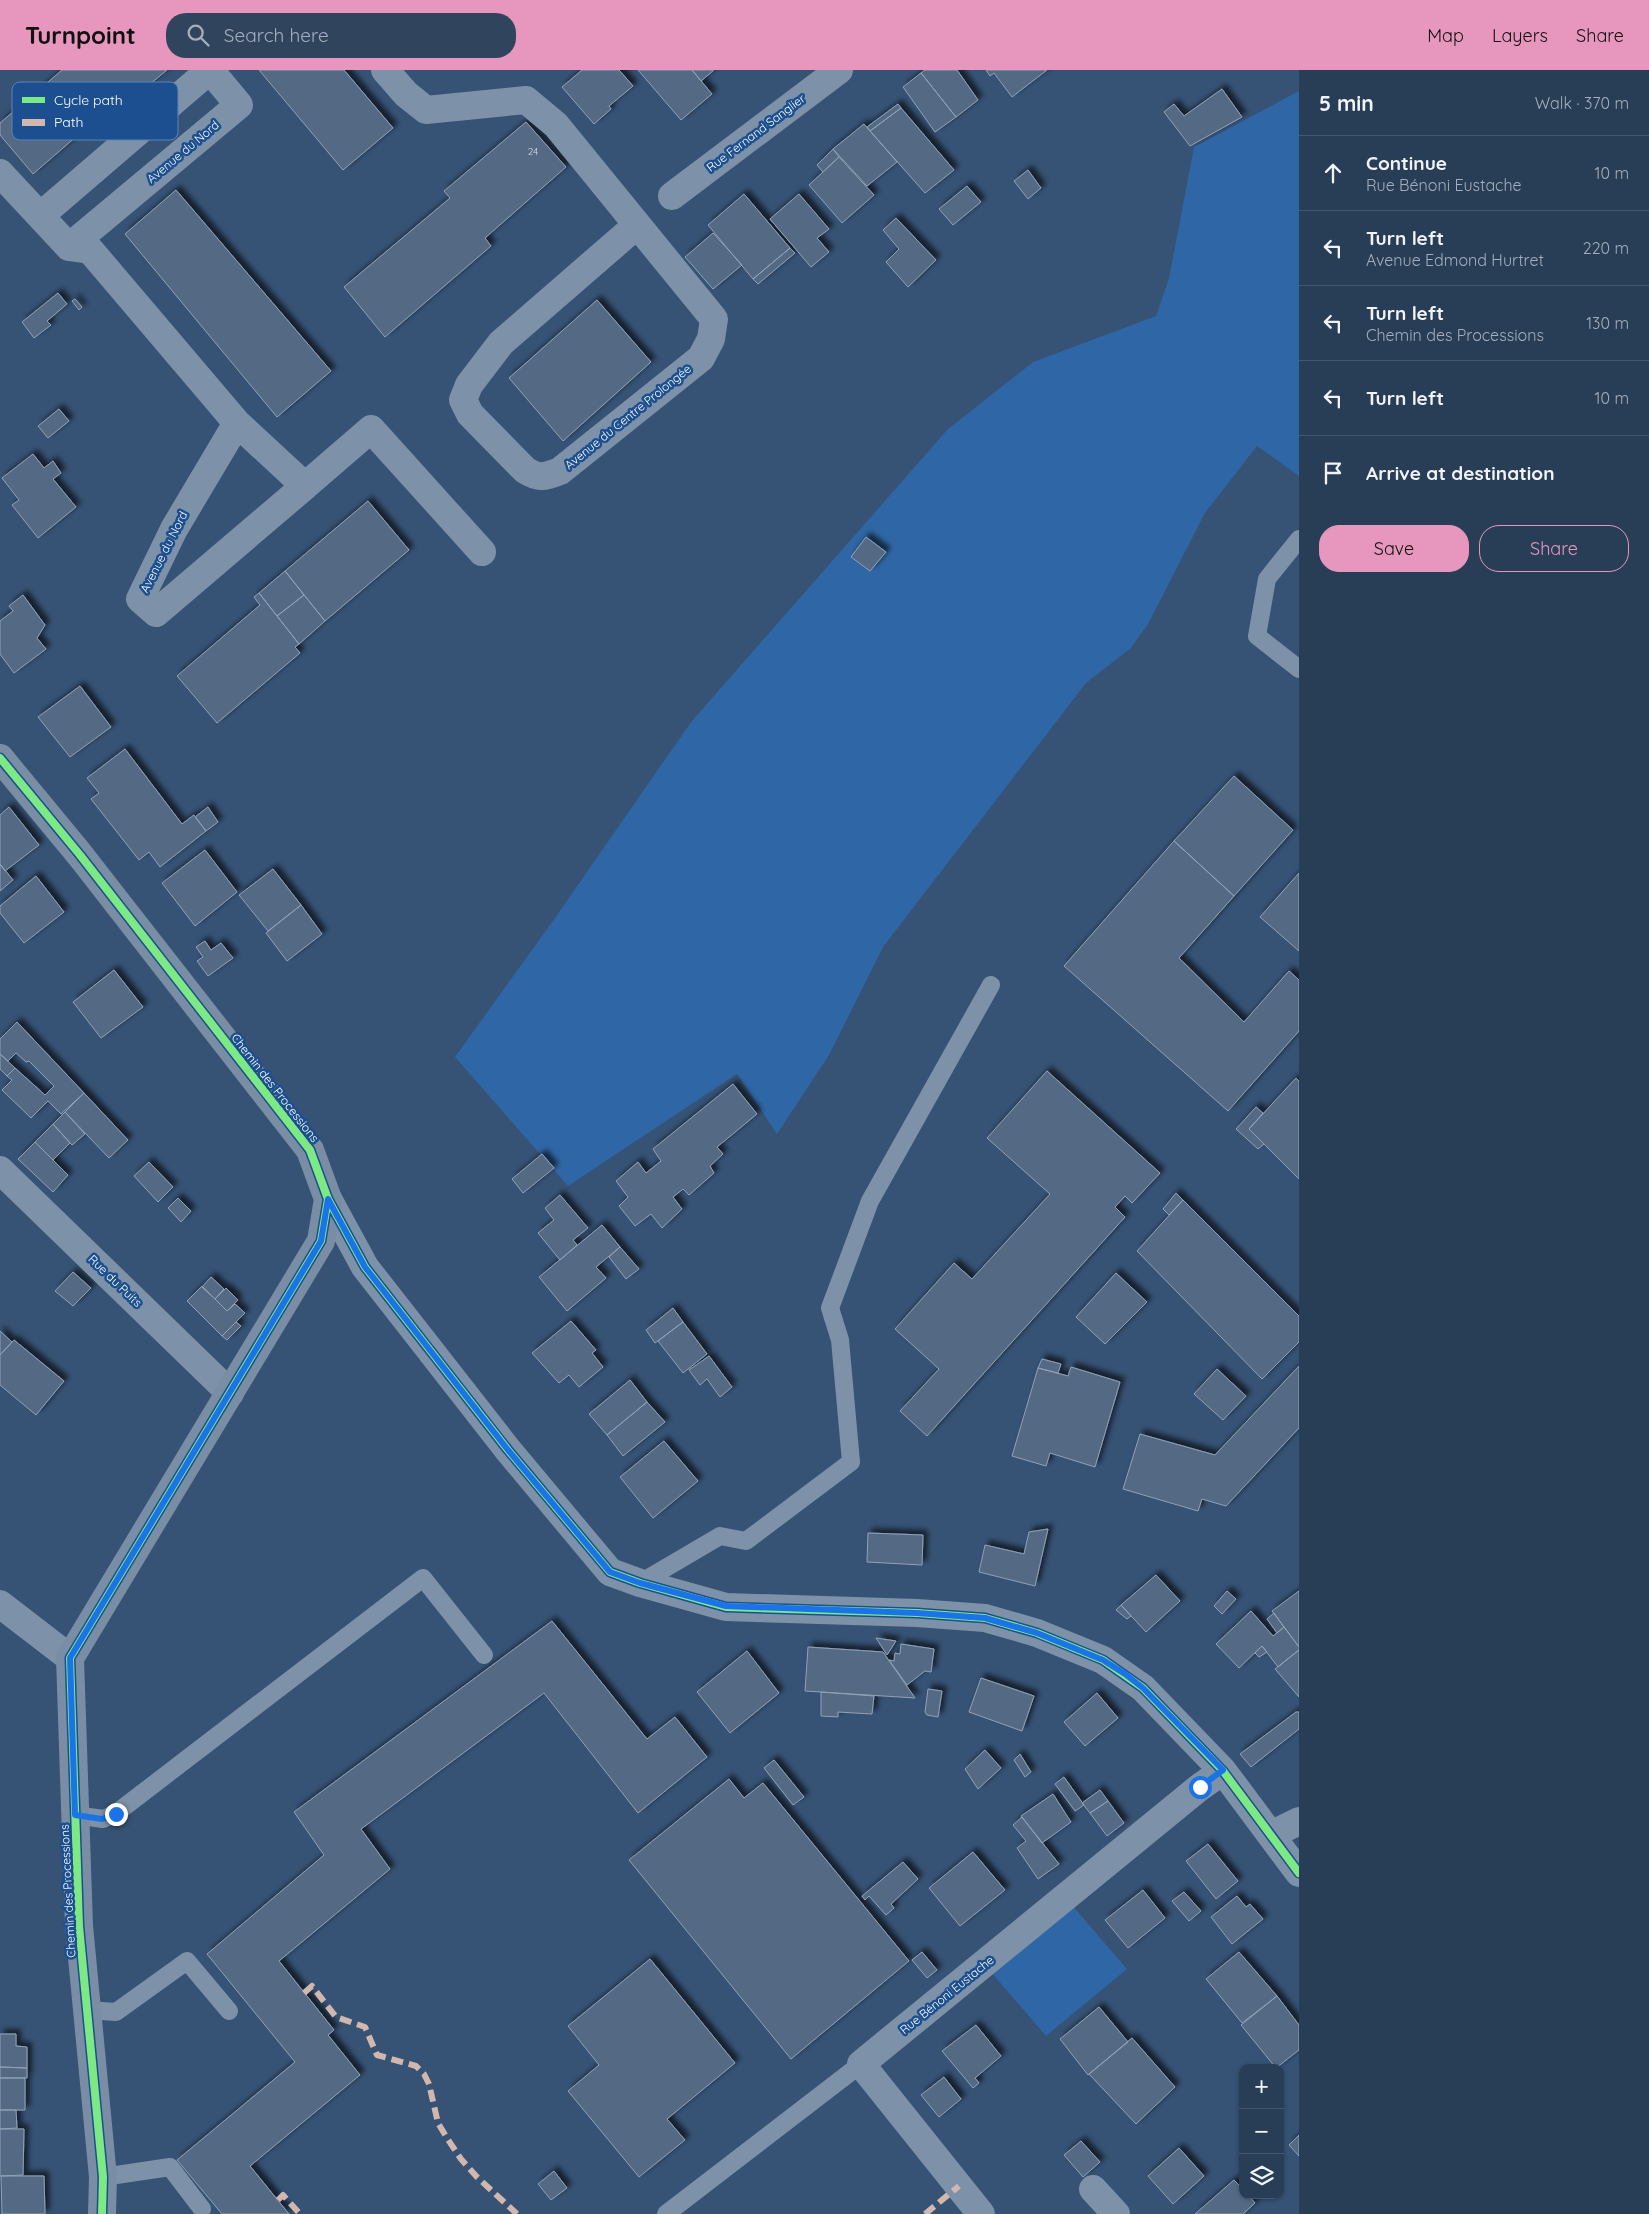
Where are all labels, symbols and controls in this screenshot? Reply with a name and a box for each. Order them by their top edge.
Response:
search box [166,13,516,58]
text: Turnpoint [25,20,136,50]
icon: search [184,21,212,49]
text: Search here [224,23,329,47]
text: Map [1427,24,1464,47]
text: Layers [1492,24,1548,47]
text: Share [1576,24,1624,47]
legend [12,82,178,140]
street label: Rue Fernand Sanglier [703,90,808,175]
text: 5 min [1319,90,1374,116]
text: Cycle path [54,91,123,109]
text: Walk · 370 m [1535,93,1629,113]
text: Path [54,113,83,131]
street label: Avenue du Nord [144,117,222,186]
house number: 24 [528,145,538,158]
text: Continue [1366,151,1447,175]
icon: ahead [1319,159,1347,187]
text: 10 m [1595,163,1629,183]
text: Rue Bénoni Eustache [1366,175,1522,195]
text: Turn left [1366,226,1444,250]
icon: left [1319,234,1347,262]
text: 220 m [1583,238,1629,258]
text: Avenue Edmond Hurtret [1366,250,1544,270]
text: Turn left [1366,301,1444,325]
icon: left [1319,309,1347,337]
text: 130 m [1586,313,1629,333]
text: Chemin des Processions [1366,325,1544,345]
street label: Avenue du Centre Prolongée [561,361,694,472]
icon: left [1319,384,1347,412]
text: Turn left [1366,386,1444,410]
text: 10 m [1595,388,1629,408]
icon: arrive [1319,459,1347,487]
text: Arrive at destination [1366,461,1555,485]
street label: Avenue du Nord [137,508,191,595]
button: Save [1319,525,1469,572]
button: Share [1479,525,1629,572]
street label: Chemin des Processions [228,1030,323,1145]
street label: Rue du Puits [85,1251,146,1310]
route start [1189,1776,1212,1799]
route end [105,1803,128,1826]
street label: Chemin des Processions [56,1824,78,1958]
street label: Rue Bénoni Eustache [897,1952,997,2037]
map controls [1239,2064,1284,2199]
button: + [1239,2064,1284,2109]
button: − [1239,2109,1284,2154]
button: layers [1239,2154,1284,2199]

